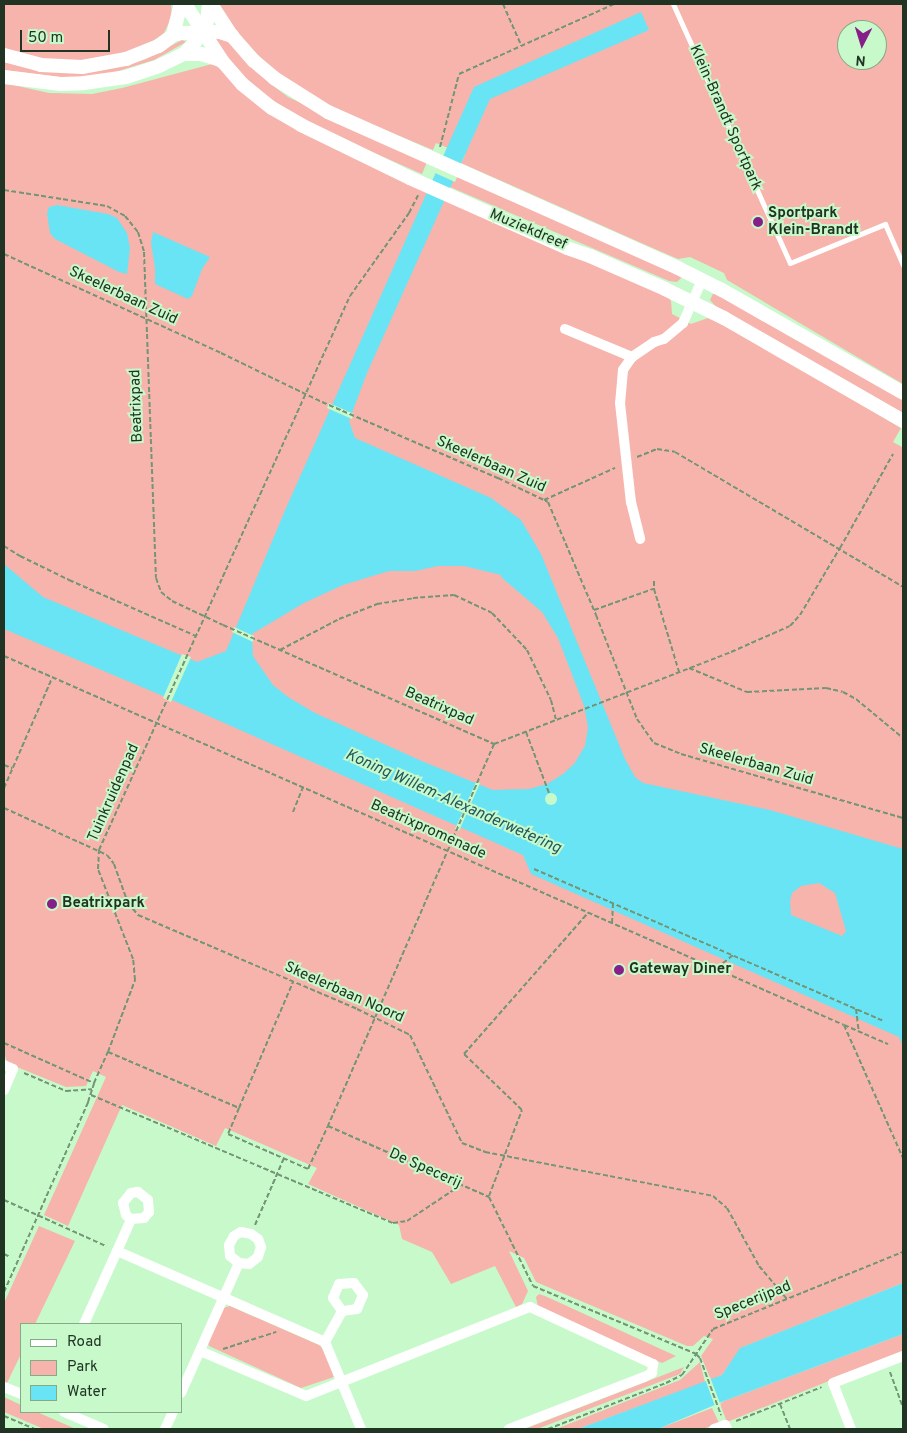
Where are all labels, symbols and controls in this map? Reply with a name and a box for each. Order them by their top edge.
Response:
scale bar [22,20,112,52]
north arrow [837,20,887,70]
text: 50 m [28,29,63,48]
street label: Klein-Brandt Sportpark [685,42,765,194]
text: N [855,51,866,68]
place label: Sportpark Klein-Brandt [768,204,859,239]
street label: Muziekdreef [487,206,569,254]
marker: Sportpark Klein-Brandt [752,216,764,228]
street label: Skeelerbaan Zuid [66,263,180,329]
street label: Beatrixpad [127,369,147,443]
street label: Skeelerbaan Zuid [434,433,548,497]
street label: Beatrixpad [402,684,476,730]
street label: Skeelerbaan Zuid [697,740,815,790]
street label: Tuinkruidenpad [84,741,144,845]
water label: Koning Willem-Alexanderwetering [342,746,564,858]
street label: Beatrixpromenade [367,796,489,864]
place label: Beatrixpark [62,895,145,913]
marker: Beatrixpark [46,898,58,910]
street label: Skeelerbaan Noord [281,959,407,1027]
place label: Gateway Diner [629,961,732,979]
marker: Gateway Diner [613,964,625,976]
street label: De Specerij [386,1145,464,1193]
street label: Specerijpad [712,1277,794,1325]
legend [20,1323,182,1413]
text: Road [67,1333,102,1352]
text: Park [67,1358,98,1377]
text: Water [67,1383,106,1402]

